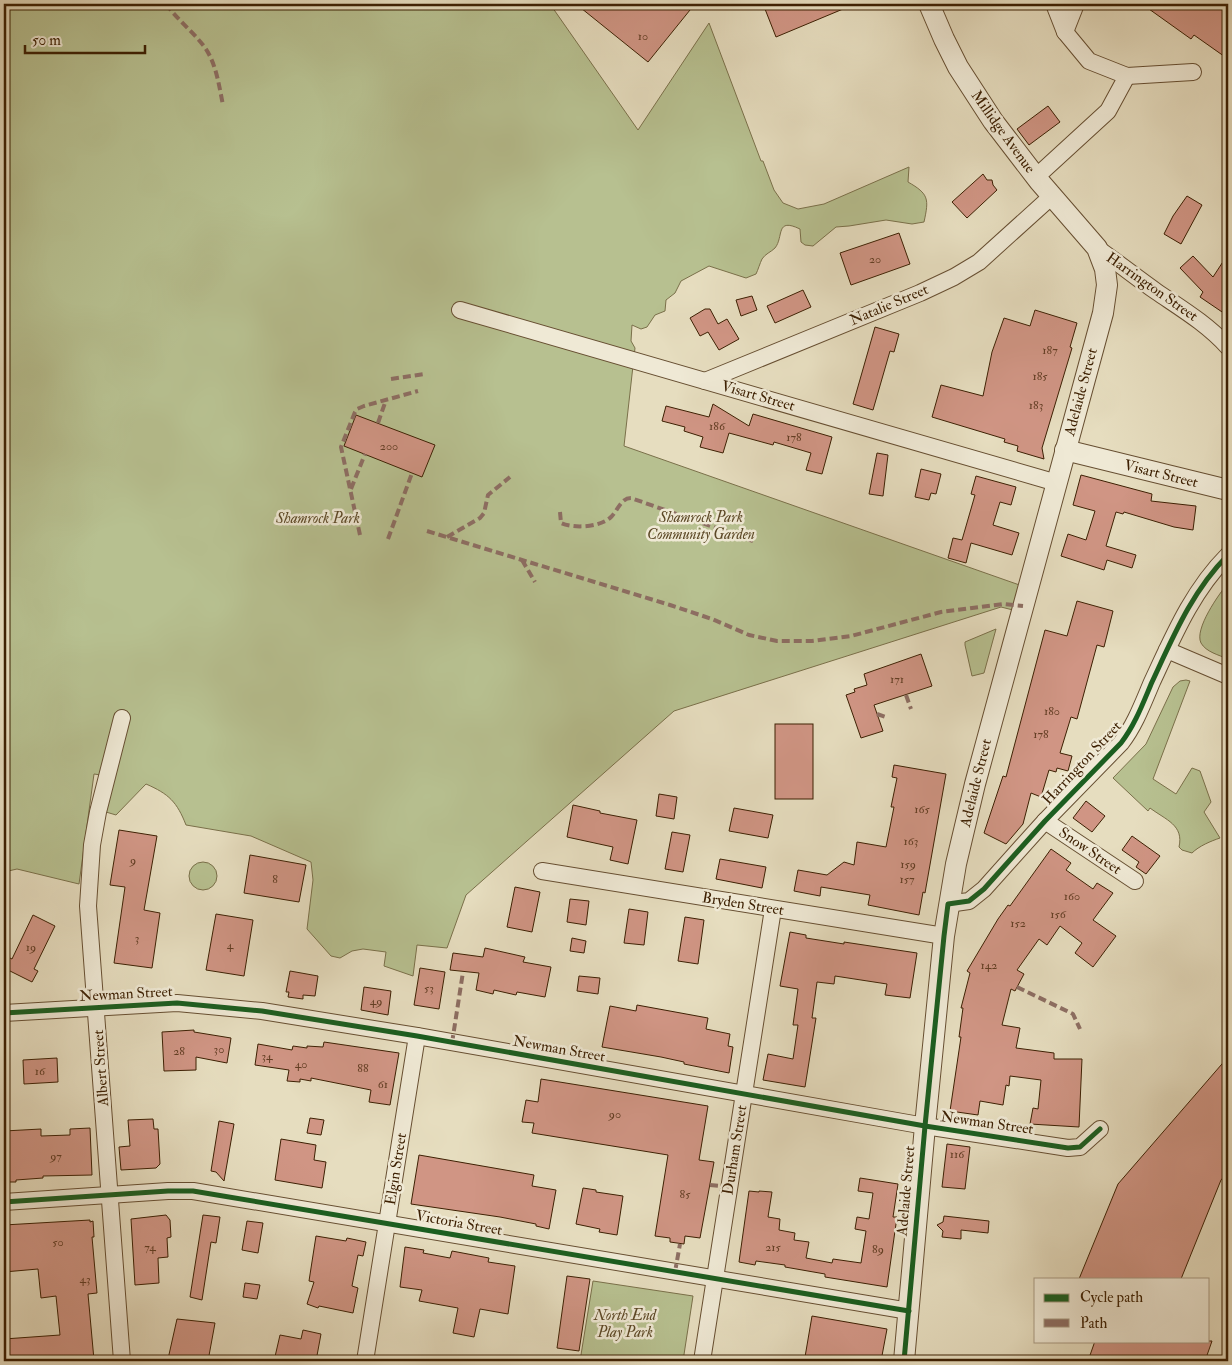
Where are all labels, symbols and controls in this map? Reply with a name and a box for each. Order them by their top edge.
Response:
scale bar [25,22,145,54]
house number: 10 [638,29,648,44]
text: 50 m [32,31,61,50]
street label: Millidge Avenue [967,87,1039,177]
street label: Harrington Street [1102,248,1202,326]
house number: 20 [869,252,881,267]
street label: Natalie Street [847,280,931,330]
house number: 187 [1042,343,1058,358]
street label: Adelaide Street [1060,346,1102,439]
house number: 185 [1032,369,1048,384]
street label: Visart Street [719,376,797,416]
house number: 183 [1029,398,1043,413]
house number: 186 [709,419,726,434]
house number: 178 [786,430,802,445]
house number: 200 [380,439,398,454]
street label: Visart Street [1122,456,1200,492]
park label: Shamrock Park Community Garden [647,508,755,544]
park label: Shamrock Park [275,509,360,528]
house number: 171 [890,672,904,687]
house number: 180 [1044,704,1060,719]
street label: Harrington Street [1038,717,1126,809]
house number: 178 [1033,727,1049,742]
street label: Adelaide Street [956,737,996,830]
house number: 165 [914,802,930,817]
street label: Snow Street [1055,823,1125,879]
house number: 163 [904,834,918,849]
house number: 9 [129,853,136,868]
house number: 159 [900,857,916,872]
house number: 8 [272,872,278,887]
house number: 157 [899,872,915,887]
street label: Bryden Street [701,888,785,920]
house number: 160 [1064,889,1080,904]
house number: 156 [1050,907,1067,922]
house number: 152 [1010,916,1026,931]
house number: 3 [135,931,139,946]
house number: 4 [227,938,234,953]
house number: 19 [26,940,36,955]
house number: 142 [981,958,997,973]
house number: 53 [424,981,434,996]
street label: Newman Street [79,982,173,1006]
house number: 49 [370,994,382,1009]
street label: Albert Street [89,1029,113,1108]
street label: Newman Street [511,1032,607,1066]
house number: 30 [214,1042,224,1057]
house number: 28 [173,1044,185,1059]
house number: 34 [261,1049,273,1064]
house number: 40 [295,1057,307,1072]
house number: 88 [357,1061,369,1076]
house number: 16 [35,1064,46,1079]
house number: 61 [378,1077,388,1092]
street label: Durham Street [719,1104,751,1196]
house number: 90 [608,1107,621,1122]
street label: Newman Street [939,1107,1035,1139]
street label: Elgin Street [381,1131,411,1207]
street label: Adelaide Street [893,1145,919,1238]
house number: 116 [950,1147,965,1162]
house number: 97 [49,1149,62,1164]
house number: 85 [680,1187,691,1202]
street label: Victoria Street [414,1206,504,1240]
house number: 50 [52,1235,64,1250]
house number: 74 [144,1240,156,1255]
house number: 215 [765,1240,782,1255]
house number: 89 [872,1242,884,1257]
house number: 43 [79,1272,91,1287]
legend [1034,1278,1210,1342]
text: Cycle path [1080,1288,1143,1308]
park label: North End Play Park [593,1306,658,1342]
text: Path [1080,1314,1107,1333]

